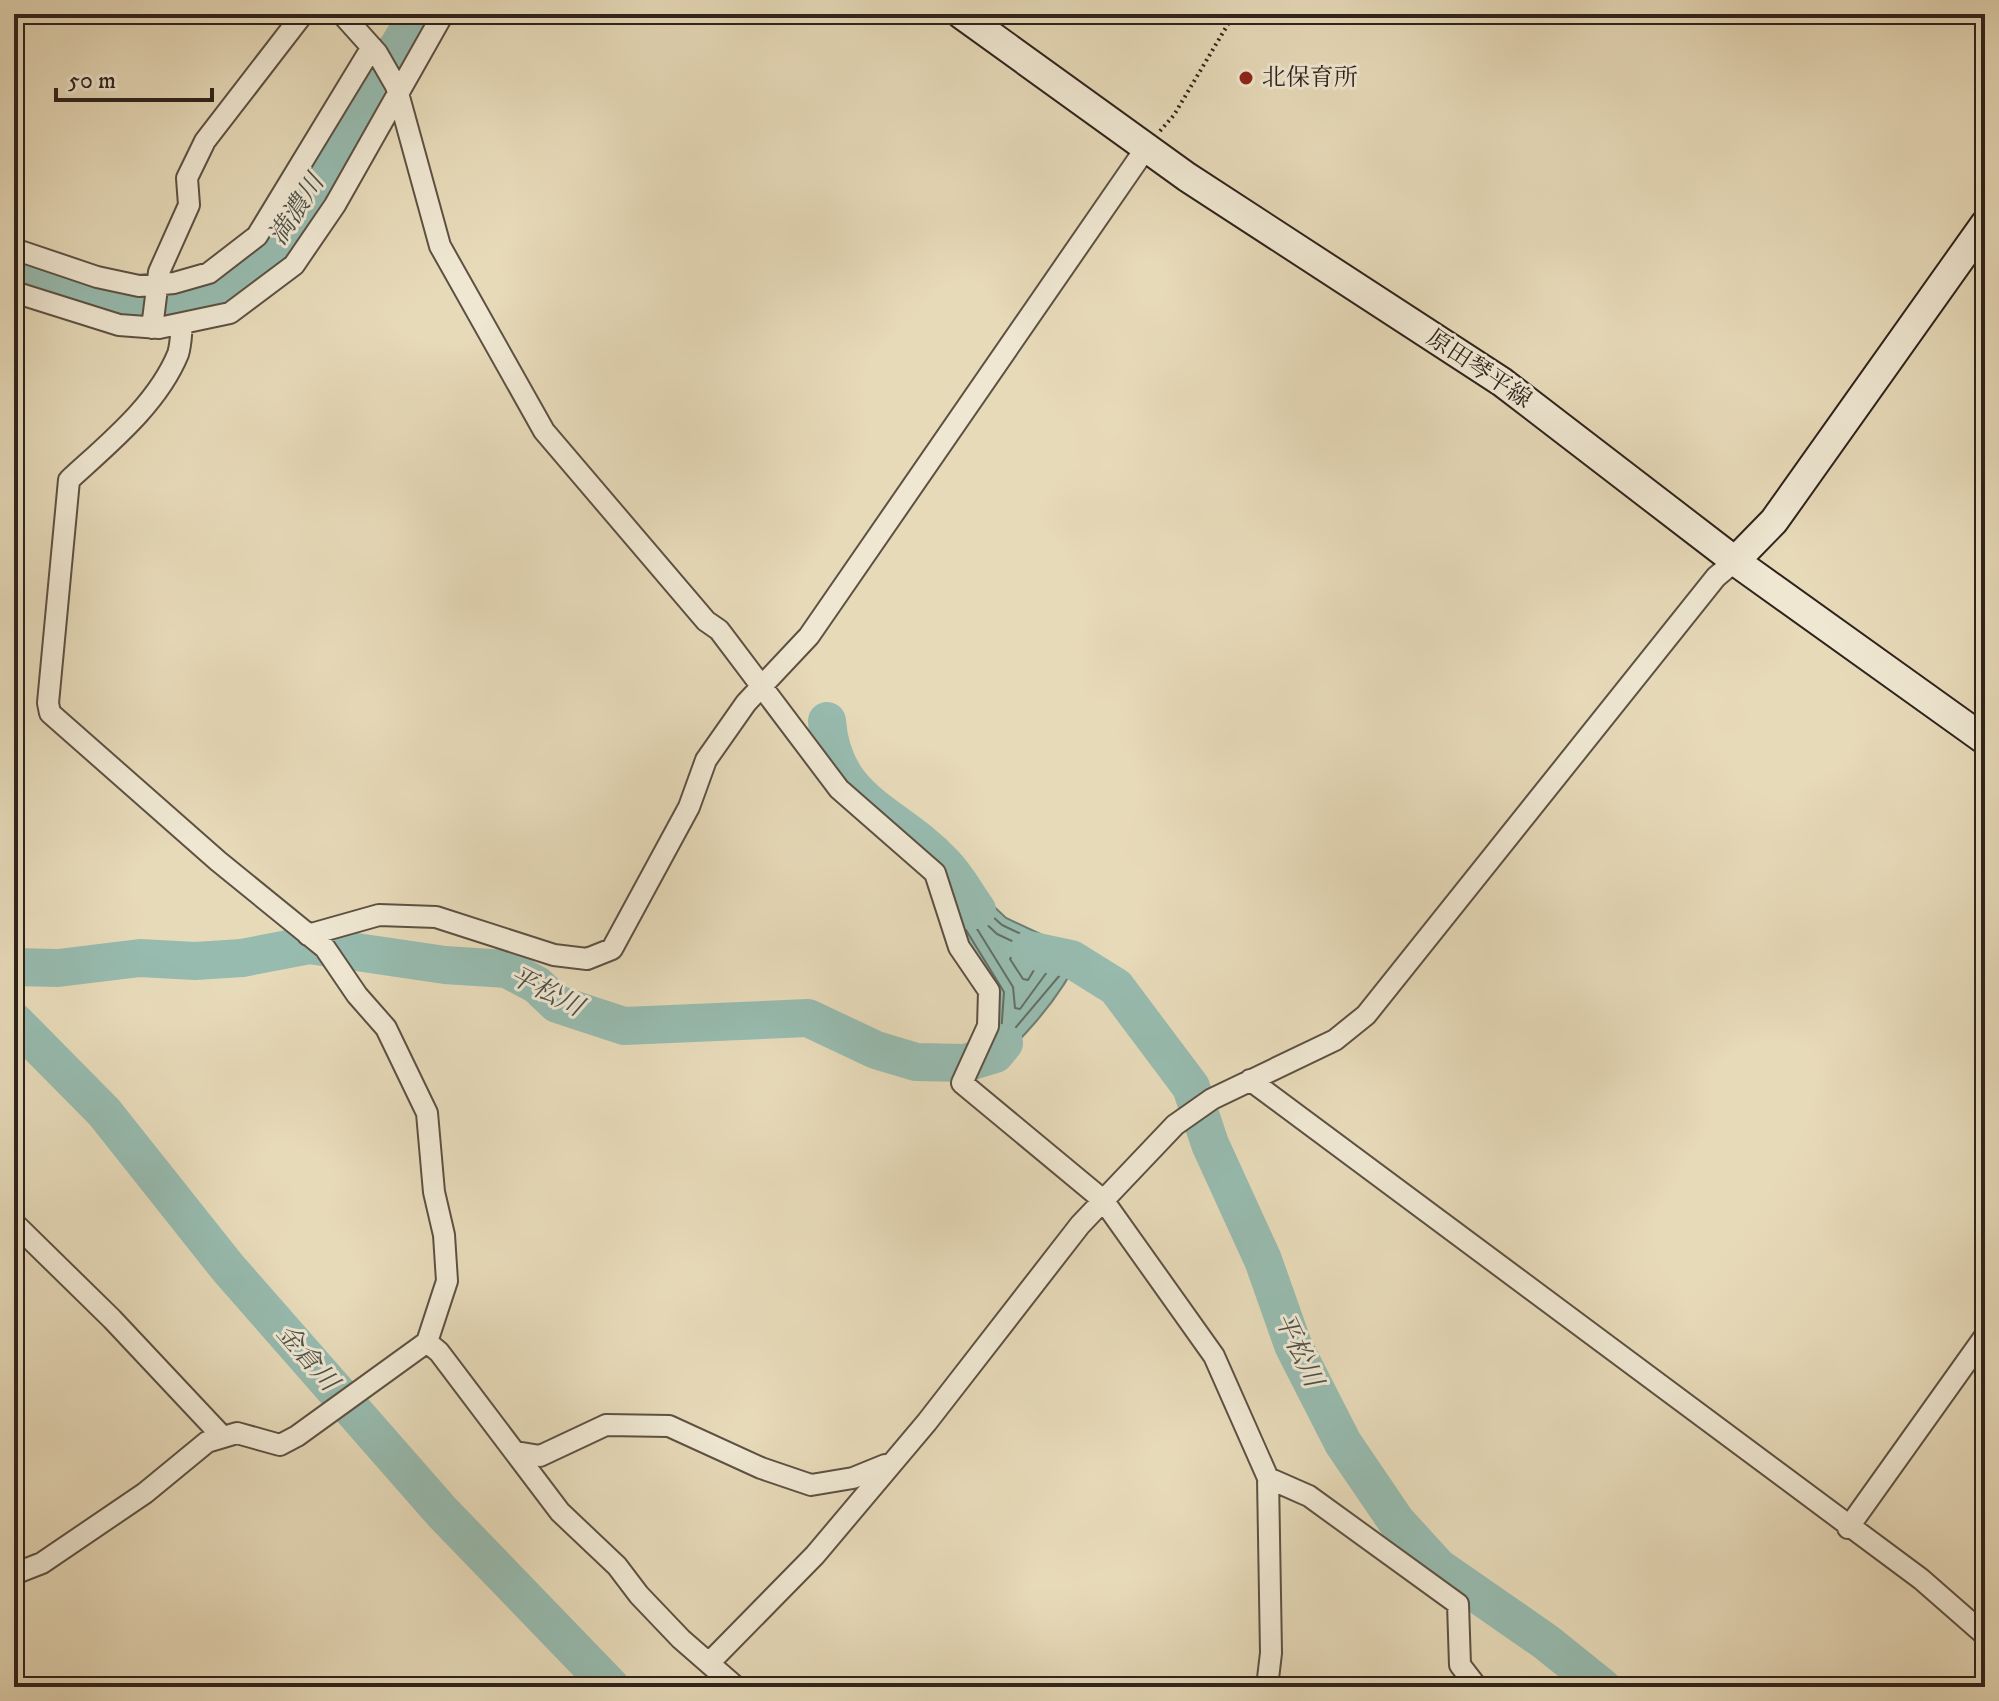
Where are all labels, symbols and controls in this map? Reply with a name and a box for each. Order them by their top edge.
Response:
scale bar [56,52,212,102]
place label: 北保育所 [1262,63,1358,93]
text: 50 m [68,66,116,96]
marker: 北保育所 [1237,69,1255,87]
water label: 満濃川 [262,166,334,252]
street label: 原田琴平線 [1421,323,1537,415]
water label: 平松川 [504,960,591,1026]
water label: 平松川 [1267,1308,1331,1395]
water label: 金倉川 [269,1318,347,1401]

